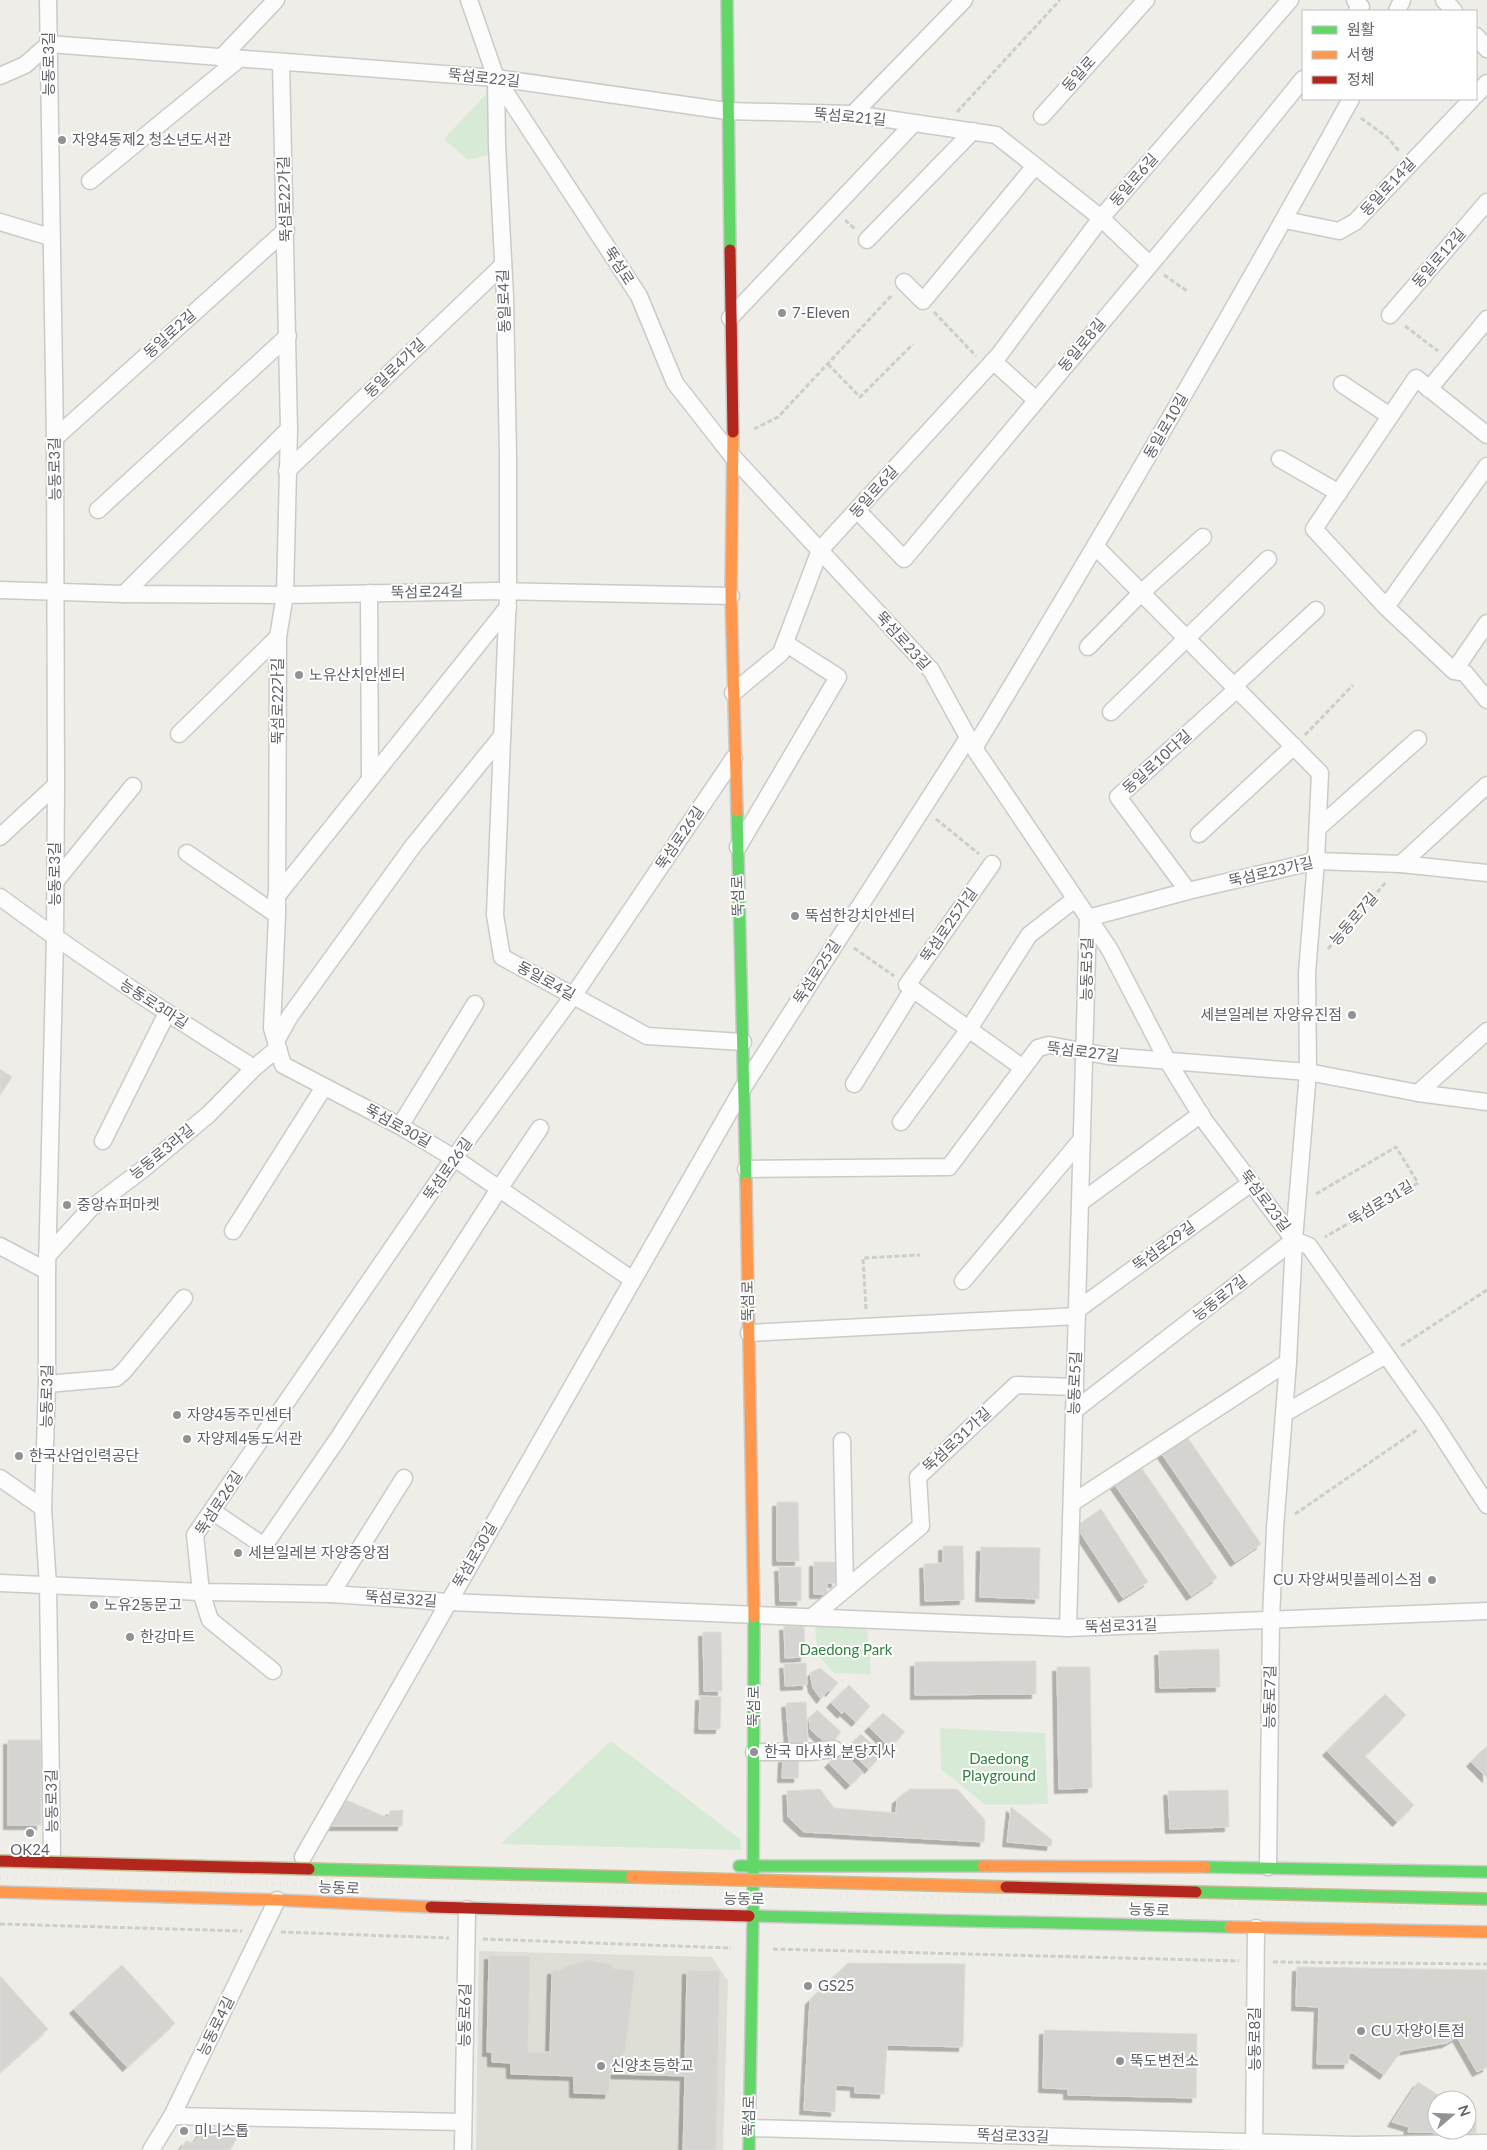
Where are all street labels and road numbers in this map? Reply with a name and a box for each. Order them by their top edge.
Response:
street label: 능동로3길 [39,32,57,96]
street label: 동일로 [1058,52,1099,95]
street label: 뚝섬로22길 [447,64,521,90]
street label: 뚝섬로21길 [813,104,887,128]
street label: 동일로6길 [1105,149,1161,209]
street label: 동일로14길 [1356,154,1419,219]
street label: 뚝섬로22가길 [273,156,295,243]
street label: 동일로12길 [1408,224,1469,291]
street label: 뚝섬로 [601,243,639,288]
street label: 동일로4길 [493,269,513,333]
street label: 동일로2길 [140,305,199,361]
street label: 동일로8길 [1054,314,1109,375]
street label: 동일로4가길 [360,334,429,401]
street label: 동일로10길 [1139,390,1191,461]
street label: 능동로3길 [44,437,64,501]
street label: 동일로6길 [845,462,901,521]
street label: 뚝섬로24길 [391,581,463,601]
street label: 뚝섬로23길 [873,607,935,673]
street label: 뚝섬로22가길 [268,658,286,744]
street label: 동일로10다길 [1118,726,1194,797]
street label: 뚝섬로26길 [651,802,707,873]
street label: 능동로3길 [45,842,63,906]
street label: 뚝섬로23가길 [1227,853,1315,890]
street label: 뚝섬로 [727,875,747,917]
street label: 뚝섬로25가길 [916,884,980,965]
street label: 능동로7길 [1325,888,1381,948]
street label: 뚝섬로25길 [789,936,843,1007]
street label: 능동로5길 [1076,937,1096,1001]
street label: 동일로4길 [514,957,579,1003]
street label: 능동로3마길 [117,974,192,1032]
street label: 뚝섬로27길 [1046,1038,1120,1064]
street label: 뚝섬로30길 [362,1100,435,1151]
street label: 능동로3라길 [126,1120,197,1183]
street label: 뚝섬로26길 [419,1134,475,1203]
street label: 뚝섬로23길 [1237,1166,1295,1235]
street label: 뚝섬로31길 [1345,1176,1416,1229]
street label: 뚝섬로29길 [1129,1217,1198,1274]
street label: 능동로7길 [1189,1270,1250,1324]
street label: 뚝섬로 [738,1280,756,1322]
street label: 능동로5길 [1064,1351,1084,1415]
street label: 능동로3길 [36,1364,56,1428]
street label: 뚝섬로31가길 [919,1403,994,1475]
street label: 뚝섬로26길 [191,1467,245,1538]
street label: 뚝섬로30길 [448,1519,500,1590]
street label: 뚝섬로32길 [364,1586,438,1610]
street label: 뚝섬로31길 [1084,1615,1158,1635]
street label: 능동로7길 [1259,1665,1279,1729]
street label: 뚝섬로 [744,1685,762,1727]
street label: 능동로3길 [41,1769,61,1833]
street label: 능동로 [318,1877,360,1897]
street label: 능동로 [723,1889,765,1907]
street label: 능동로 [1128,1899,1170,1919]
street label: 능동로6길 [454,1983,474,2047]
street label: 능동로4길 [193,1993,237,2058]
street label: 능동로8길 [1245,2007,1263,2071]
street label: 뚝섬로 [739,2095,757,2137]
street label: 뚝섬로33길 [976,2125,1050,2145]

